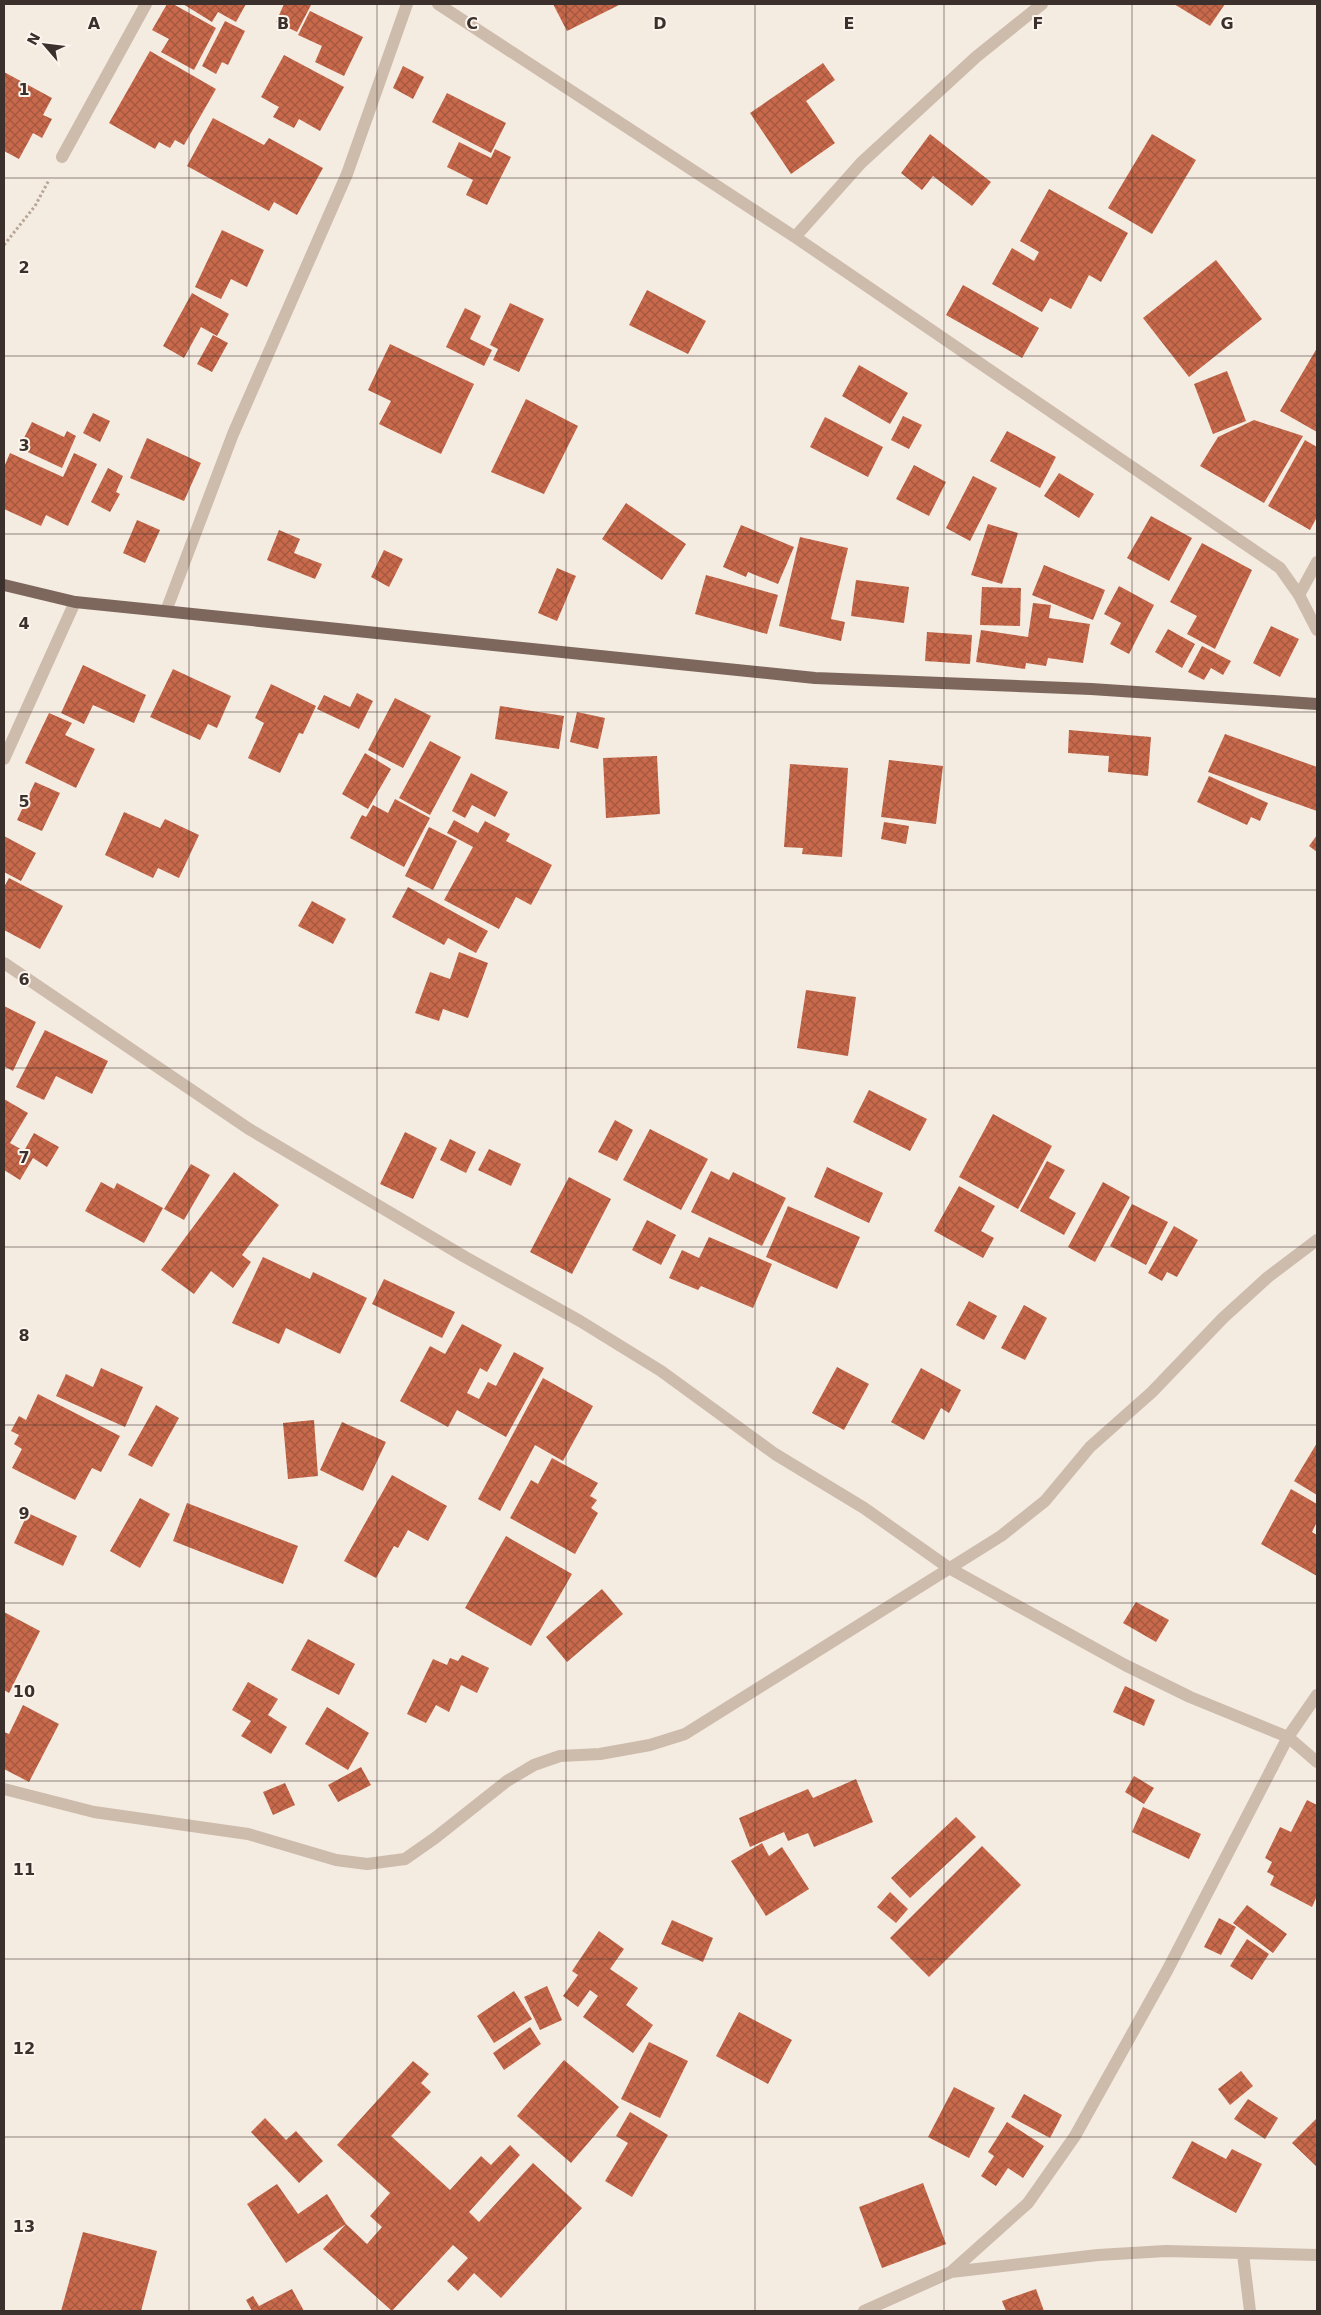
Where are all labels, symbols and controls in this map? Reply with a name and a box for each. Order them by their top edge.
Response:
text: A [88,14,101,33]
text: B [277,14,289,33]
text: C [466,14,478,33]
text: D [653,14,667,33]
text: E [844,14,854,33]
text: F [1033,14,1043,33]
text: G [1220,14,1234,33]
north arrow [20,20,70,70]
text: N [24,30,43,48]
text: 1 [18,80,30,99]
text: 2 [18,258,30,277]
text: 3 [18,436,30,455]
text: 4 [18,614,30,633]
text: 5 [18,792,30,811]
text: 6 [18,970,30,989]
text: 7 [18,1148,30,1167]
text: 8 [18,1326,30,1345]
text: 9 [18,1504,30,1523]
text: 10 [13,1682,35,1701]
text: 11 [13,1860,35,1879]
text: 12 [13,2039,35,2058]
text: 13 [13,2217,35,2236]

